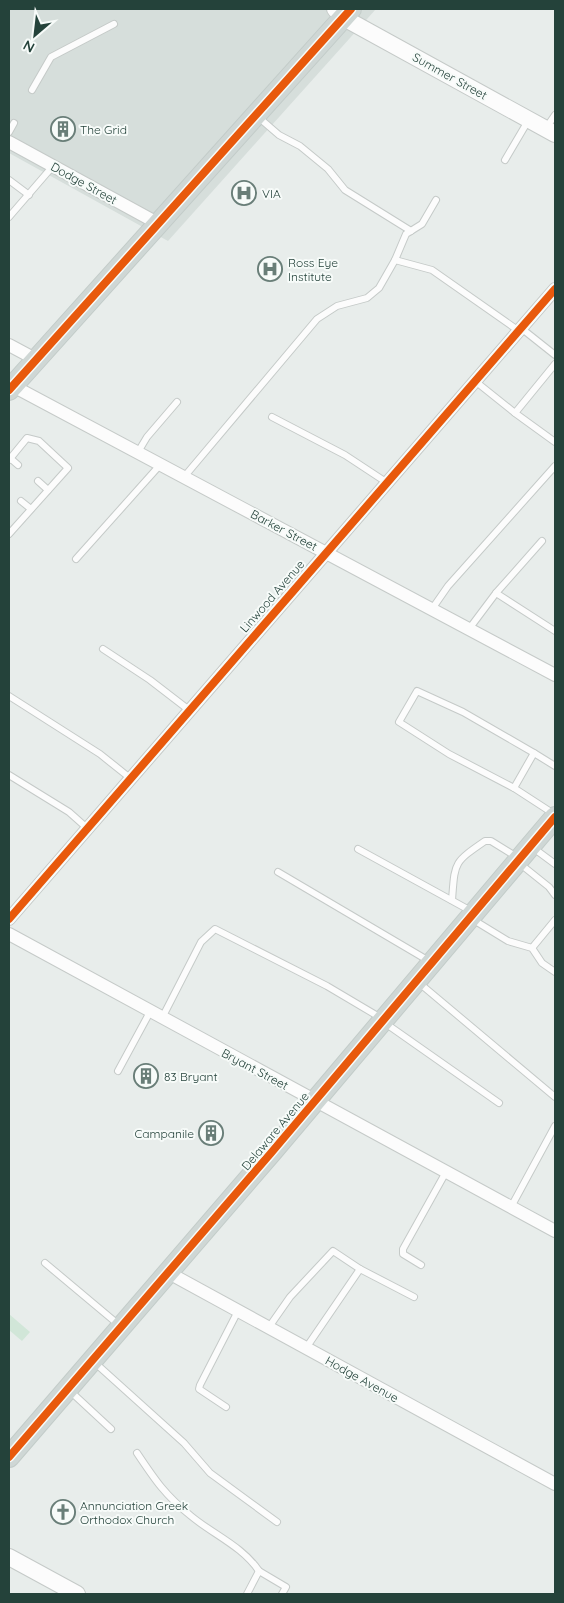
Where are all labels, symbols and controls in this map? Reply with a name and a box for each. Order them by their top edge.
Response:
north arrow [10,10,60,60]
text: N [20,36,38,57]
street label: Summer Street [410,49,490,103]
building icon: The Grid [50,116,76,142]
place label: The Grid [80,122,127,137]
street label: Dodge Street [48,159,120,207]
hospital icon: VIA [231,180,257,206]
place label: VIA [262,186,281,201]
place label: Ross Eye Institute [288,255,338,284]
hospital icon: Ross Eye Institute [257,256,283,282]
street label: Barker Street [248,506,320,554]
street label: Linwood Avenue [236,557,308,635]
street label: Bryant Street [219,1045,291,1093]
building icon: 83 Bryant [133,1063,159,1089]
place label: 83 Bryant [164,1069,218,1084]
street label: Delaware Avenue [238,1089,312,1173]
building icon: Campanile [198,1120,224,1146]
place label: Campanile [134,1126,194,1141]
street label: Hodge Avenue [323,1353,401,1405]
place label: Annunciation Greek Orthodox Church [80,1498,188,1527]
church icon: Annunciation Greek Orthodox Church [50,1499,76,1525]

